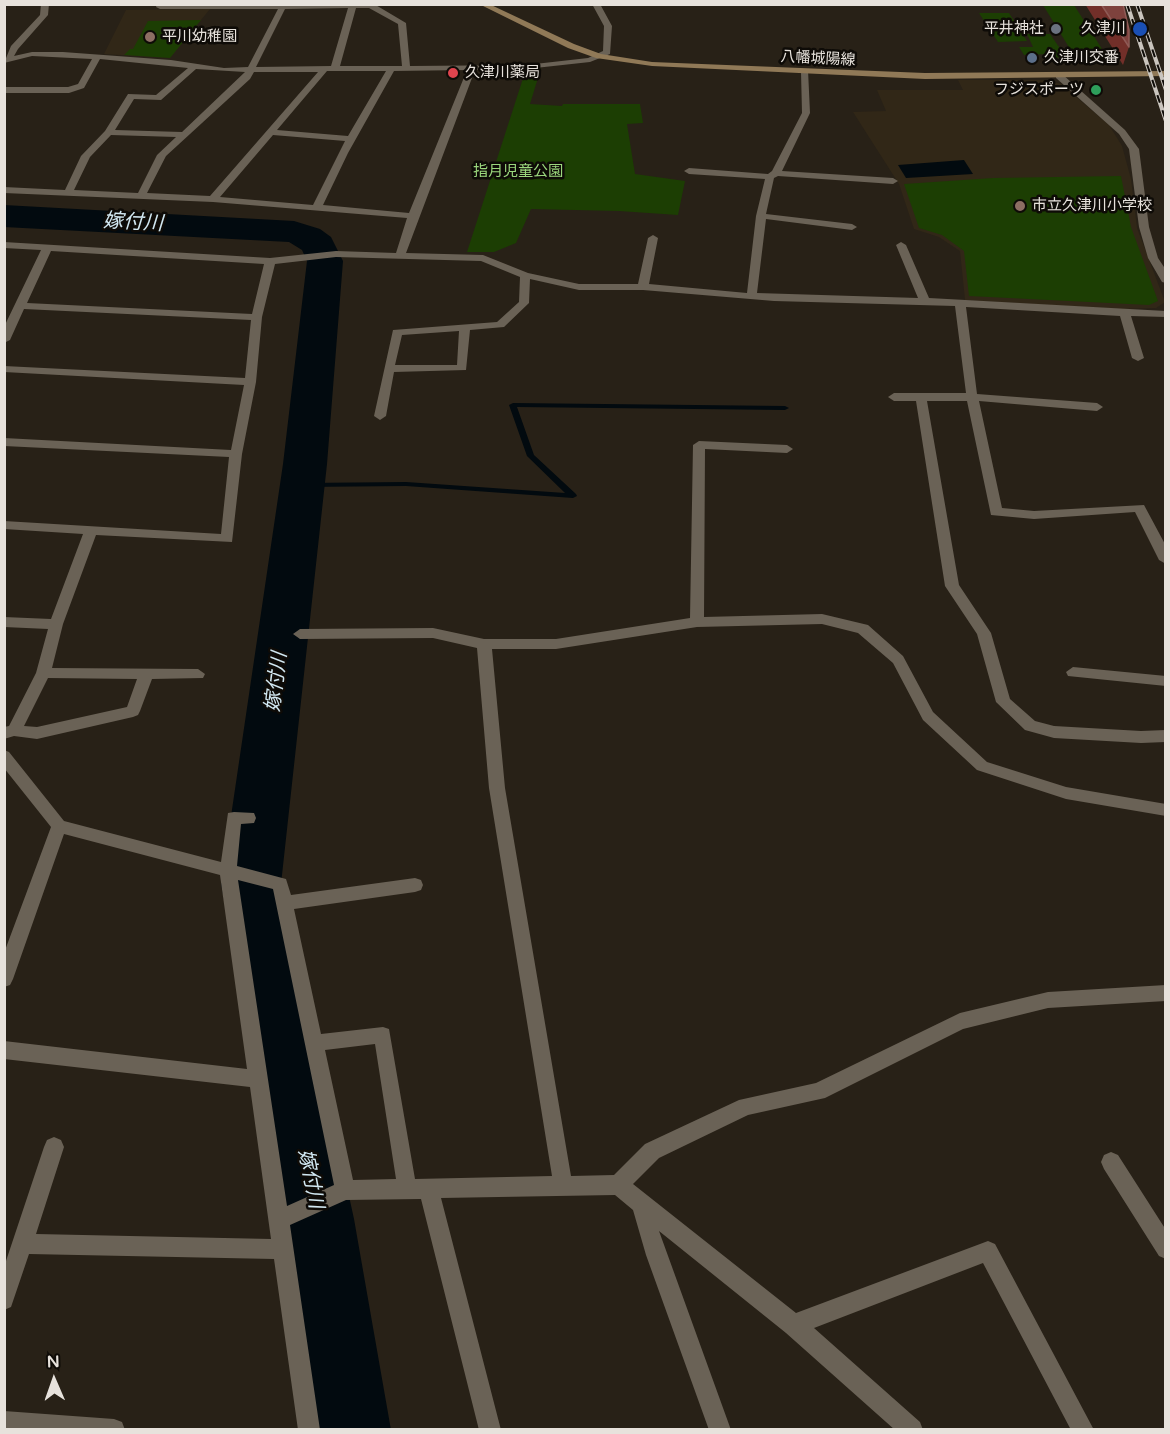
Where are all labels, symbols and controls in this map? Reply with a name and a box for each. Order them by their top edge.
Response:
place label: 平井神社 [984,20,1044,38]
place label: 久津川 [1081,20,1126,38]
marker: 久津川 [1131,20,1149,38]
marker: 平井神社 [1049,22,1063,36]
place label: 平川幼稚園 [162,28,237,46]
marker: 平川幼稚園 [143,30,157,44]
street label: 八幡城陽線 [780,48,856,70]
place label: 久津川交番 [1044,49,1119,67]
marker: 久津川交番 [1025,51,1039,65]
place label: 久津川薬局 [465,64,540,82]
marker: 久津川薬局 [446,66,460,80]
place label: フジスポーツ [994,81,1084,99]
marker: フジスポーツ [1089,83,1103,97]
park label: 指月児童公園 [473,163,563,181]
place label: 市立久津川小学校 [1032,197,1152,215]
marker: 市立久津川小学校 [1013,199,1027,213]
water label: 嫁付川 [102,209,164,237]
water label: 嫁付川 [261,651,293,713]
water label: 嫁付川 [292,1147,328,1211]
north arrow [24,1350,84,1410]
text: N [47,1352,60,1372]

